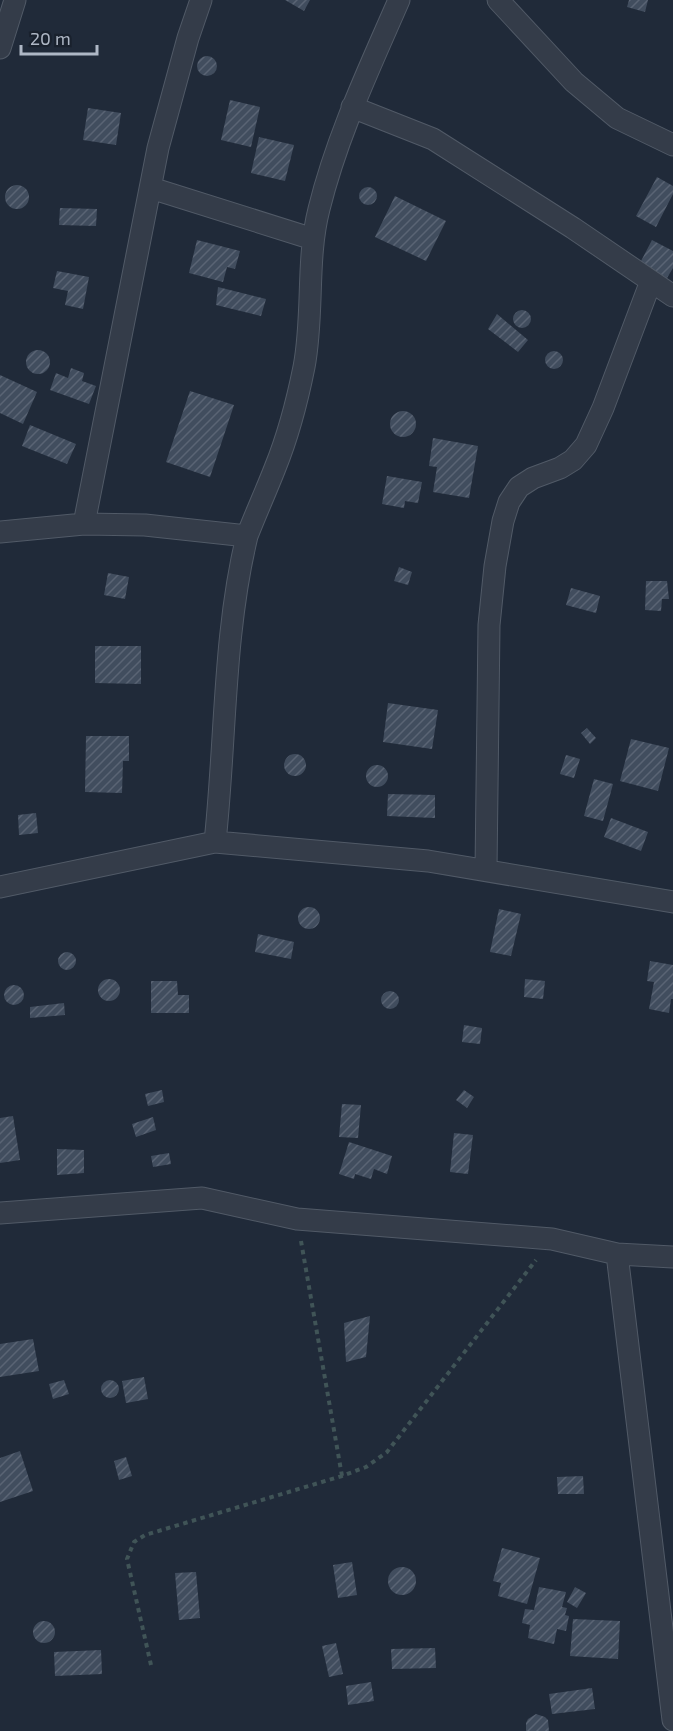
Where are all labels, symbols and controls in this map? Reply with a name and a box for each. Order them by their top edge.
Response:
scale bar [21,18,98,56]
text: 20 m [30,27,71,49]

